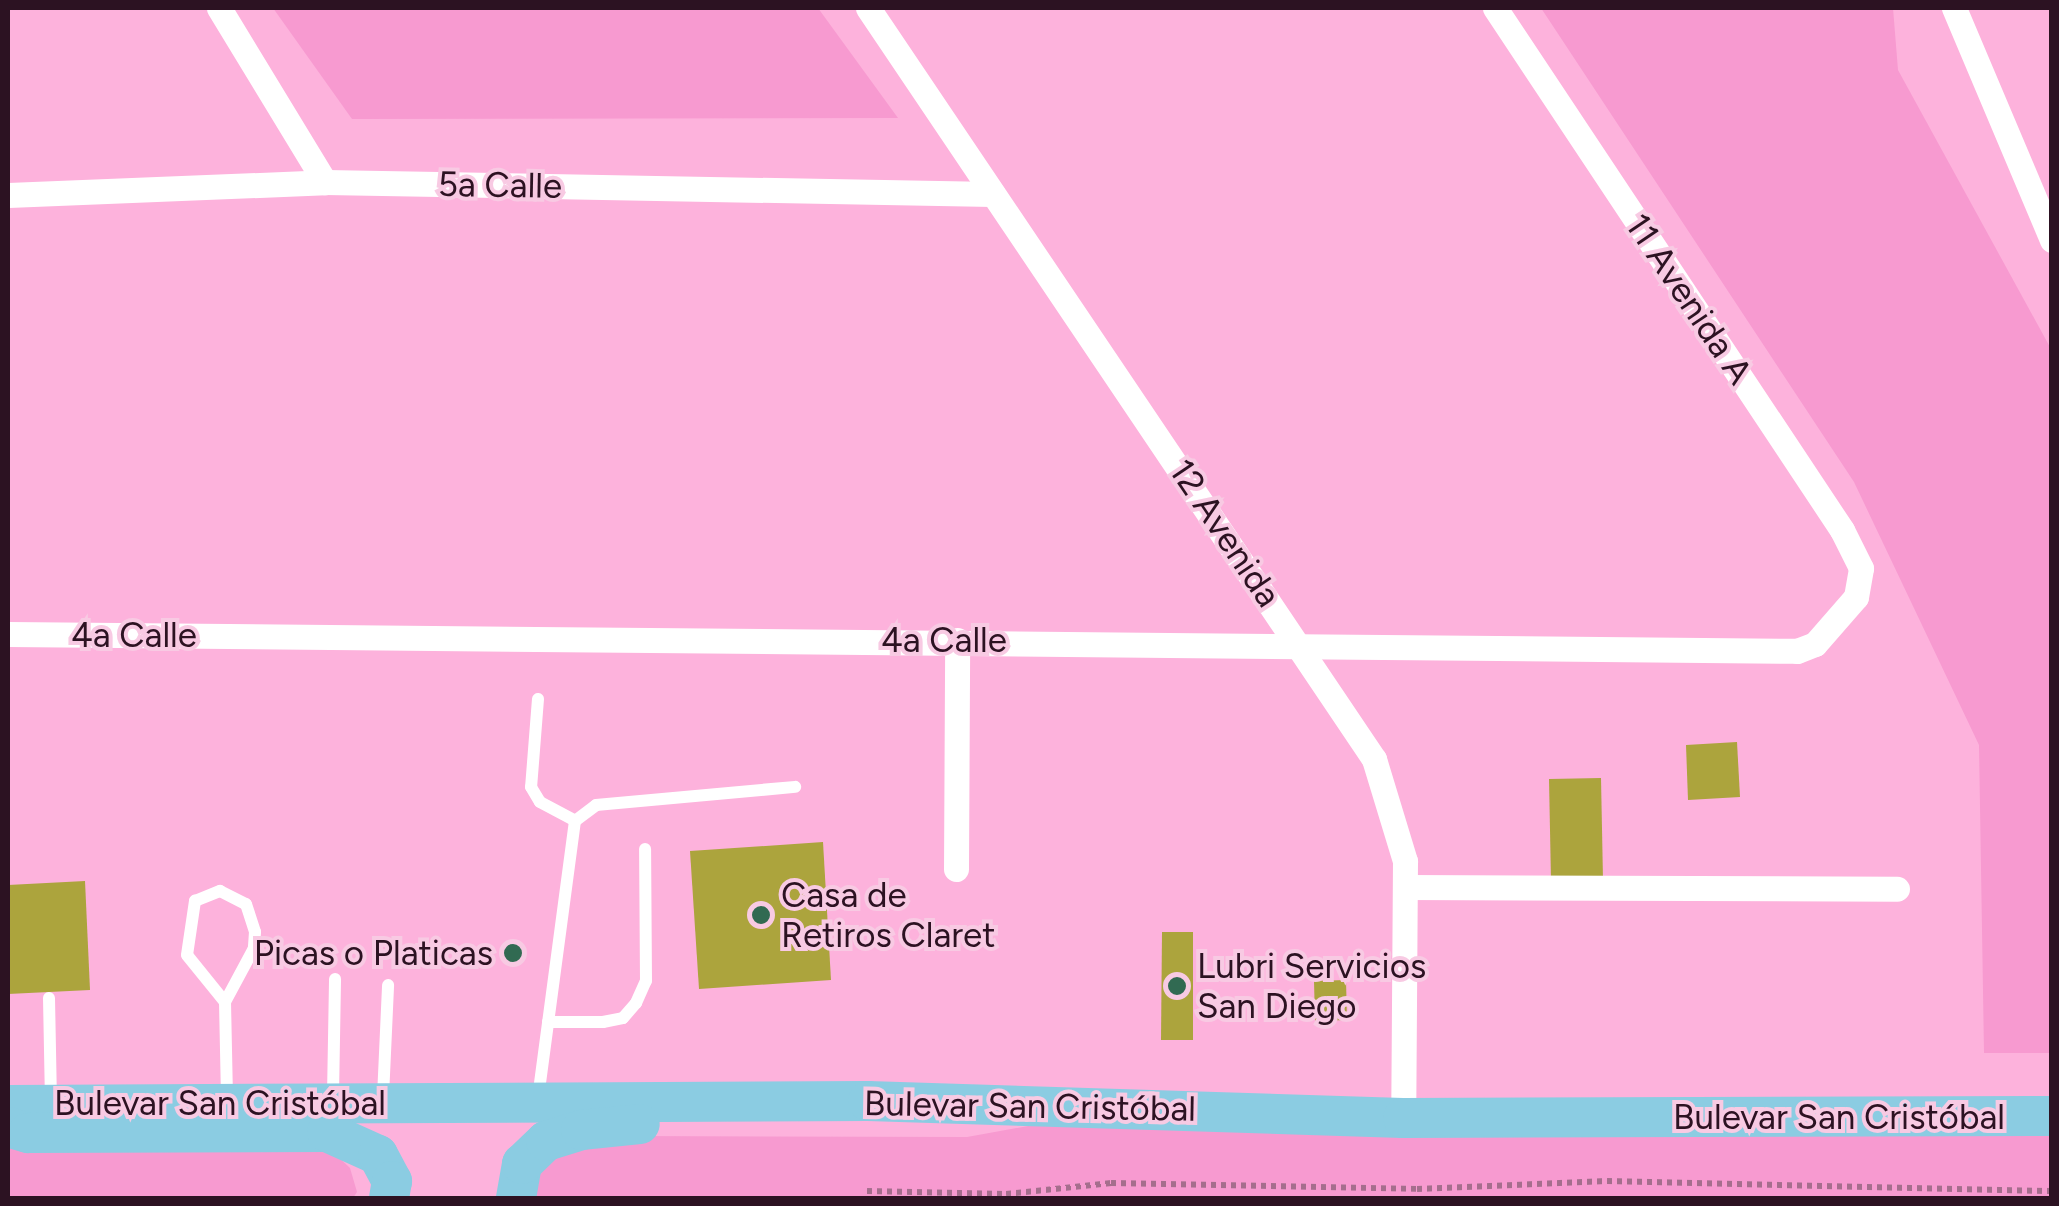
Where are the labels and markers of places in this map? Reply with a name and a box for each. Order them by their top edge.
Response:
place label: Casa de Retiros Claret [781,874,995,956]
marker: Casa de Retiros Claret [750,904,772,926]
place label: Picas o Platicas [254,932,493,974]
marker: Picas o Platicas [502,942,524,964]
place label: Lubri Servicios San Diego [1197,945,1426,1027]
marker: Lubri Servicios San Diego [1166,975,1188,997]

